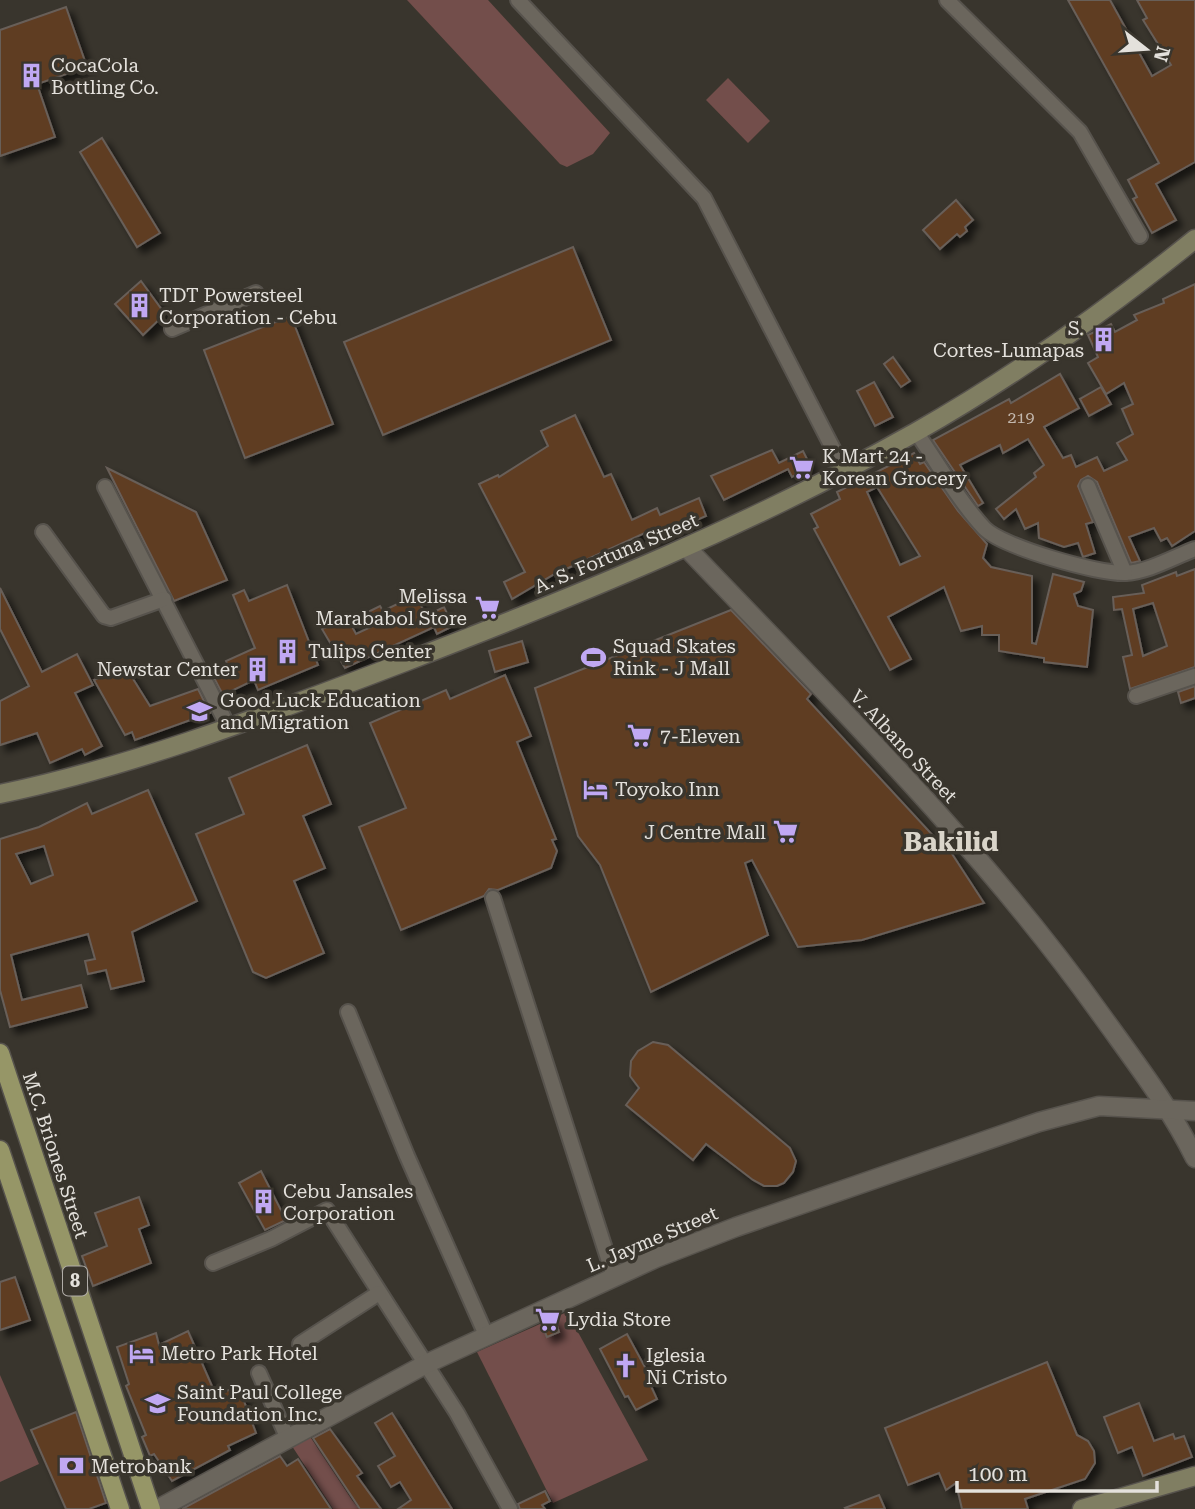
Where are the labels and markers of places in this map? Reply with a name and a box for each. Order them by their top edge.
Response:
place label: CocaCola Bottling Co. [51,54,159,99]
building icon: CocaCola Bottling Co. [17,62,45,90]
place label: TDT Powersteel Corporation - Cebu [159,284,337,329]
building icon: TDT Powersteel Corporation - Cebu [125,292,153,320]
place label: S. Cortes-Lumapas [933,317,1084,362]
building icon: S. Cortes-Lumapas [1090,325,1118,353]
place label: K Mart 24 - Korean Grocery [822,445,968,490]
supermarket icon: K Mart 24 - Korean Grocery [788,453,816,481]
place label: Melissa Marababol Store [316,585,468,630]
supermarket icon: Melissa Marababol Store [473,593,501,621]
place label: Squad Skates Rink - J Mall [613,635,736,680]
building icon: Tulips Center [274,637,302,665]
place label: Tulips Center [308,640,432,663]
sports icon: Squad Skates Rink - J Mall [579,643,607,671]
building icon: Newstar Center [244,655,272,683]
place label: Newstar Center [97,658,238,681]
place label: Good Luck Education and Migration [220,689,421,734]
school or university icon: Good Luck Education and Migration [186,697,214,725]
supermarket icon: 7-Eleven [626,722,654,750]
place label: 7-Eleven [660,725,741,748]
hotel icon: Toyoko Inn [581,775,609,803]
place label: Toyoko Inn [615,778,720,801]
supermarket icon: J Centre Mall [772,818,800,846]
place label: J Centre Mall [644,821,766,844]
place label: Cebu Jansales Corporation [283,1180,413,1225]
building icon: Cebu Jansales Corporation [249,1188,277,1216]
supermarket icon: Lydia Store [533,1305,561,1333]
place label: Lydia Store [567,1308,671,1331]
hotel icon: Metro Park Hotel [127,1339,155,1367]
place label: Metro Park Hotel [161,1342,318,1365]
place label: Iglesia Ni Cristo [646,1344,727,1389]
church icon: Iglesia Ni Cristo [612,1352,640,1380]
place label: Saint Paul College Foundation Inc. [177,1381,342,1426]
school or university icon: Saint Paul College Foundation Inc. [143,1389,171,1417]
bank icon: Metrobank [57,1452,85,1480]
place label: Metrobank [91,1455,192,1478]

